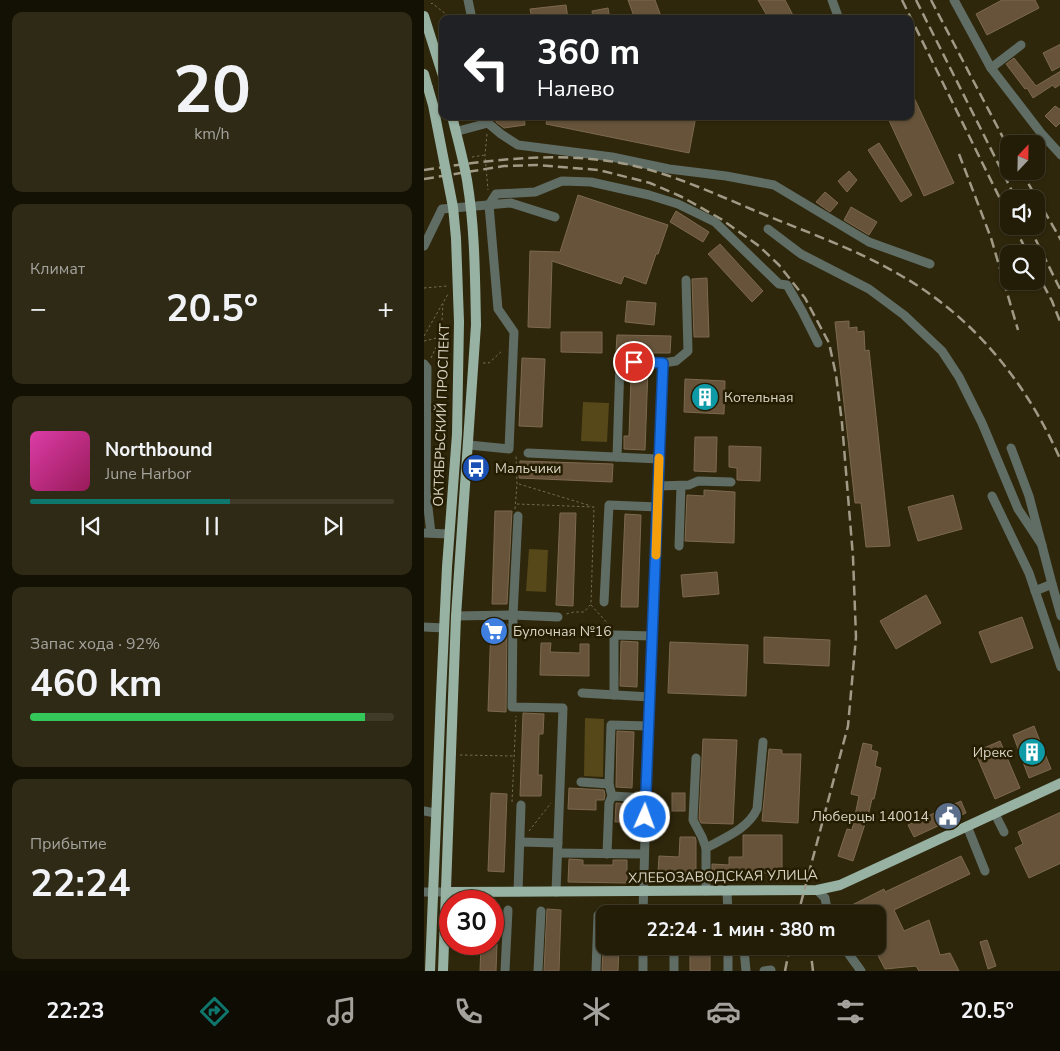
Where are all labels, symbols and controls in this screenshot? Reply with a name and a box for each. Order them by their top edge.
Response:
text: 360 m [537,29,640,76]
icon: left [454,35,519,100]
text: 20 [173,46,251,135]
text: Налево [537,74,615,104]
text: km/h [194,123,230,145]
north arrow [1000,135,1045,180]
map controls [1000,135,1045,290]
button: sound [1000,190,1045,235]
button: search [1000,245,1045,290]
text: Климат [30,258,85,280]
text: 20.5° [166,283,258,334]
text: − [30,290,47,328]
text: + [377,290,394,328]
street label: ОКТЯБРЬСКИЙ ПРОСПЕКТ [429,323,454,507]
pin [613,341,655,383]
icon: arrive [620,348,648,376]
building icon: Котельная [690,382,720,412]
place label: Котельная [724,388,793,407]
text: Northbound [105,437,212,463]
bus stop icon: Мальчики [461,453,491,483]
place label: Мальчики [495,459,562,478]
text: June Harbor [105,463,191,485]
icon: previous [77,512,105,540]
icon: pause [198,512,226,540]
icon: next [319,512,347,540]
supermarket icon: Булочная №16 [479,616,509,646]
place label: Булочная №16 [513,622,612,641]
text: Запас хода · 92% [30,633,160,655]
text: 460 km [30,658,162,709]
building icon: Ирекс [1017,737,1047,767]
place label: Ирекс [973,743,1013,762]
position arrow [618,790,670,842]
public building icon: Люберцы 140014 [933,801,963,831]
place label: Люберцы 140014 [811,807,929,826]
text: Прибытие [30,833,107,855]
text: 22:24 [30,858,131,909]
street label: ХЛЕБОЗАВОДСКАЯ УЛИЦА [628,865,818,888]
speed limit sign: 30 [439,890,504,955]
text: 22:24 · 1 мин · 380 m [647,917,835,943]
icon: directions [197,994,232,1029]
icon: music [324,994,359,1029]
icon: phone [451,994,486,1029]
icon: climate [579,994,614,1029]
icon: car [706,994,741,1029]
icon: filters [833,994,868,1029]
text: 22:23 [46,996,104,1026]
text: 20.5° [960,996,1014,1026]

